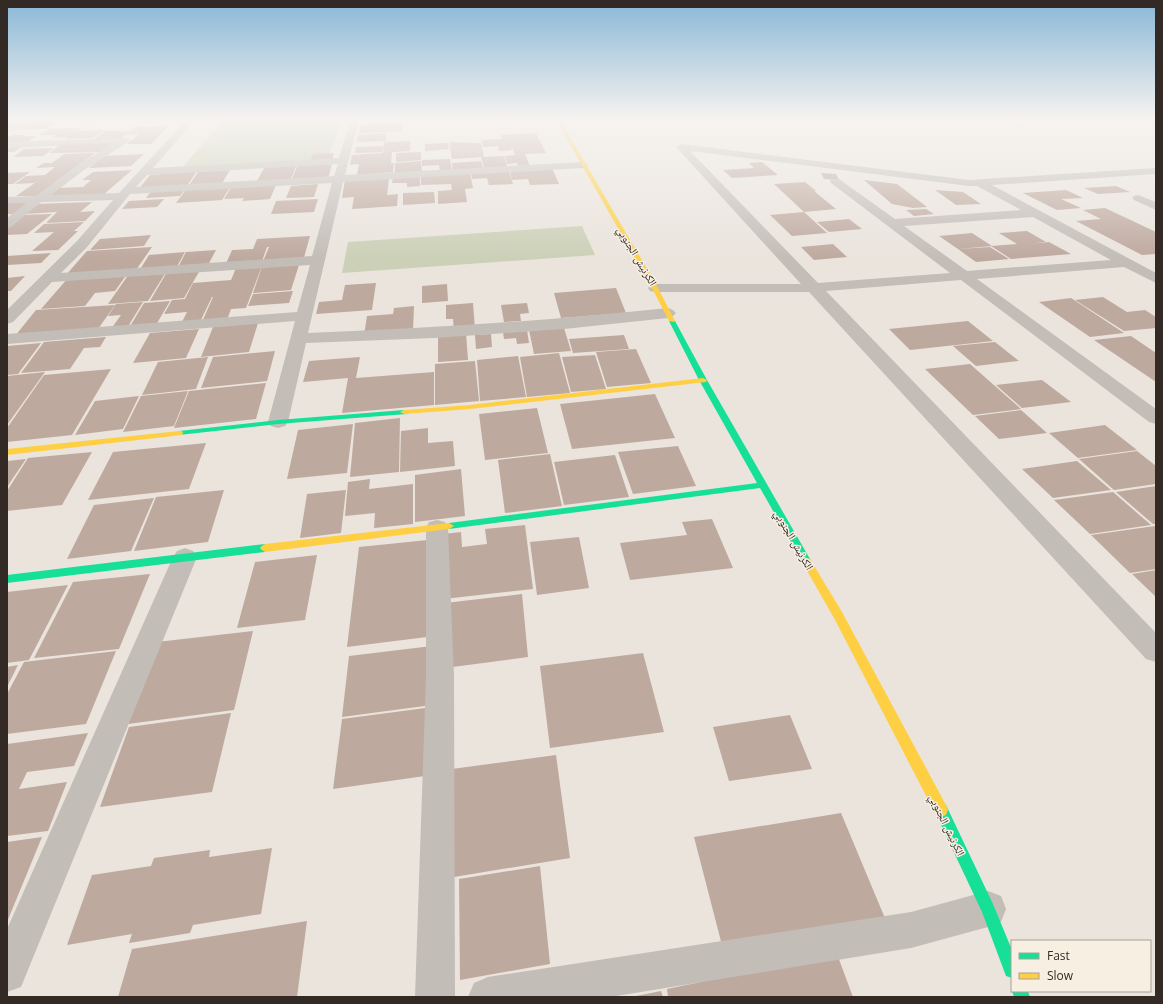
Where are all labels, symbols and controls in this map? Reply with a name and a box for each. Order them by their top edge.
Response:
street label: الكرنيش الجنوبي [612,223,661,289]
street label: الكرنيش الجنوبي [770,507,818,573]
street label: الكرنيش الجنوبي [924,792,969,859]
legend [1011,940,1151,992]
text: Fast [1047,947,1070,964]
text: Slow [1047,967,1074,984]

